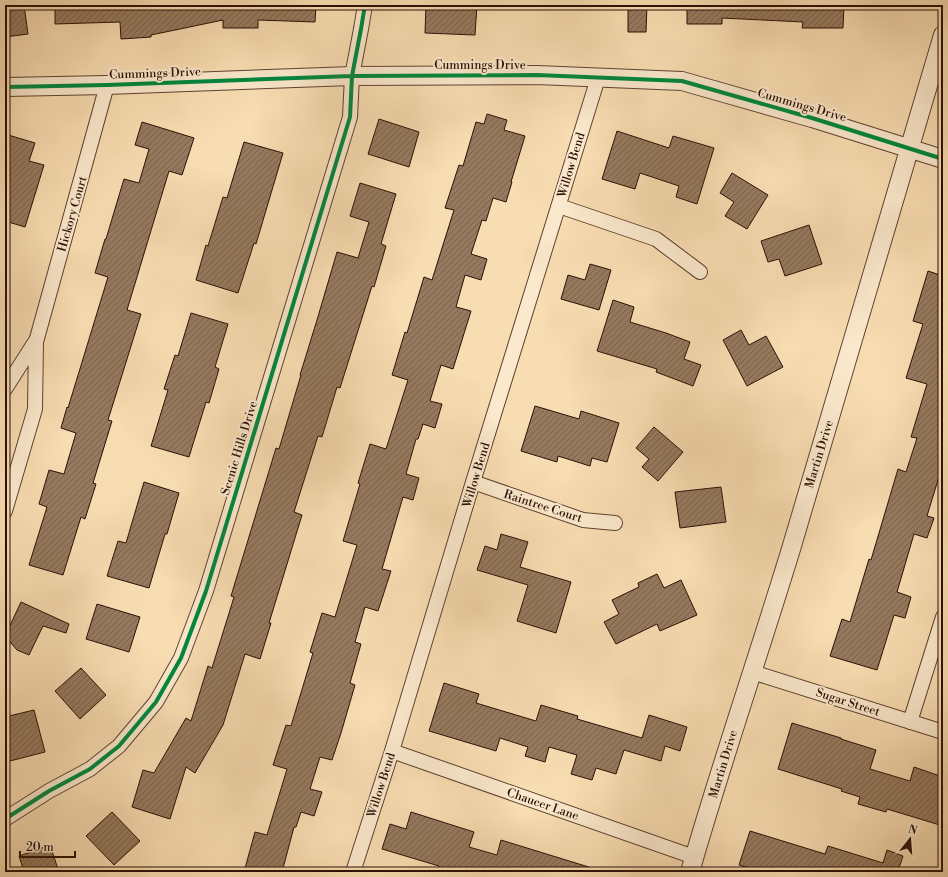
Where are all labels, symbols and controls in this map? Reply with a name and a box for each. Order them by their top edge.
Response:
street label: Cummings Drive [434,58,526,73]
street label: Cummings Drive [109,64,201,83]
street label: Cummings Drive [756,86,848,125]
street label: Willow Bend [554,131,589,200]
street label: Hickory Court [55,174,91,254]
street label: Scenic Hills Drive [218,399,261,497]
street label: Martin Drive [802,418,837,490]
street label: Willow Bend [459,441,494,510]
street label: Raintree Court [502,487,585,526]
street label: Sugar Street [814,685,882,720]
street label: Martin Drive [706,728,741,800]
street label: Willow Bend [364,751,399,820]
street label: Chaucer Lane [505,785,581,824]
north arrow [890,819,930,859]
text: N [906,822,919,838]
scale bar [20,833,75,859]
text: 20 m [26,840,54,855]

